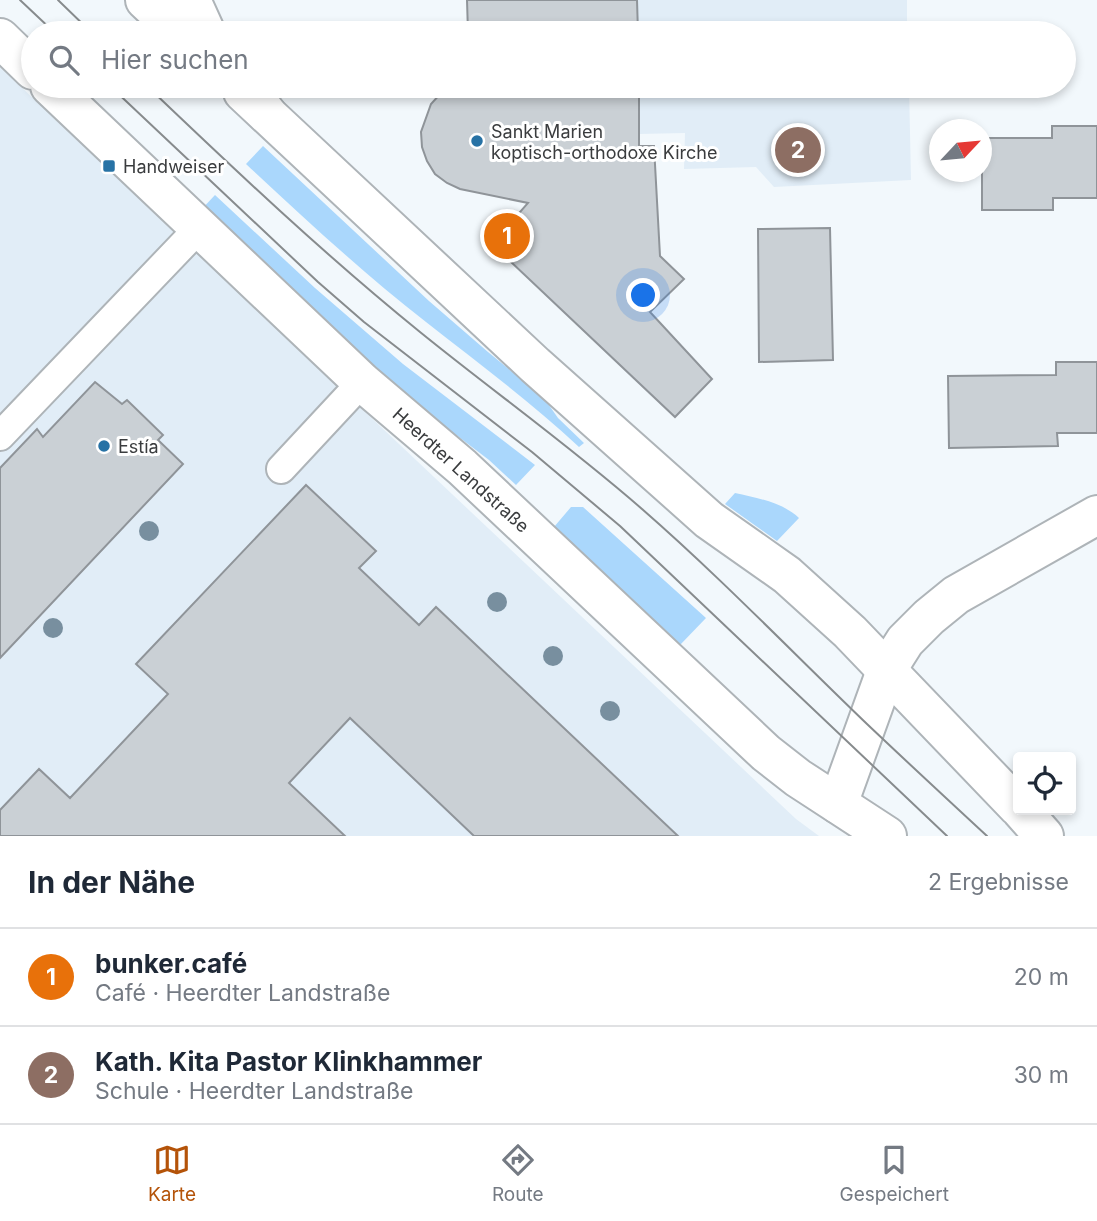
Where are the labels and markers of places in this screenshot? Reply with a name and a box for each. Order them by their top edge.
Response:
place label: Sankt Marien koptisch-orthodoxe Kirche [491,121,717,163]
pin: 2 [775,124,821,176]
marker: Sankt Marien koptisch-orthodoxe Kirche [469,133,485,149]
place label: Handweiser [123,156,224,177]
marker: Handweiser [101,158,117,174]
pin: 1 [484,210,530,262]
place label: Estía [118,436,159,457]
marker: Estía [96,438,112,454]

